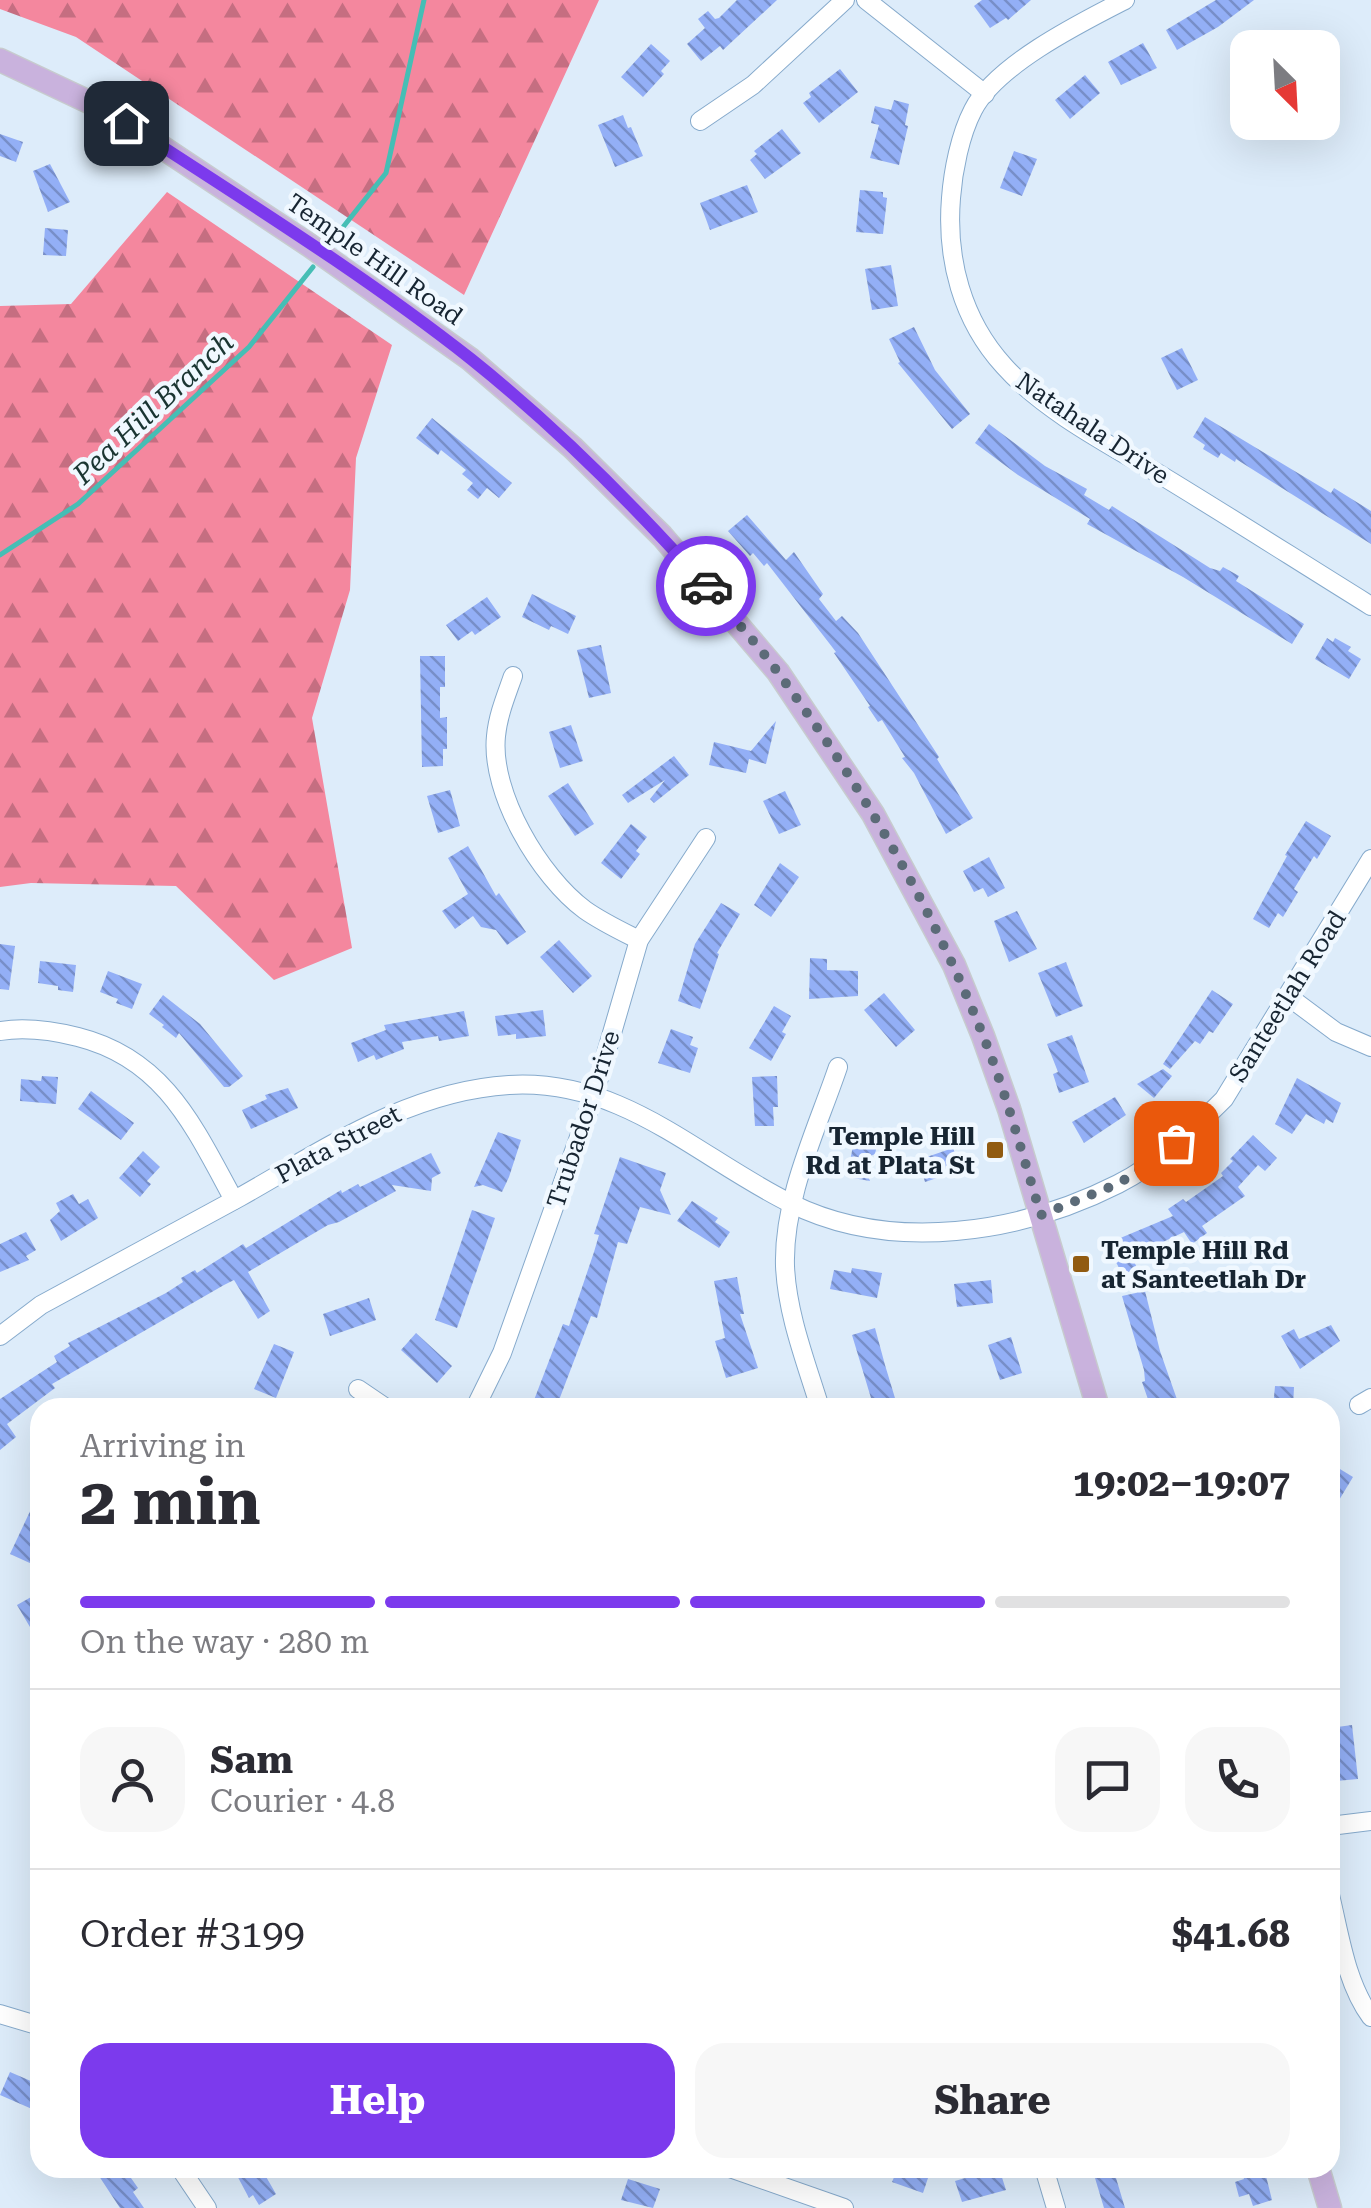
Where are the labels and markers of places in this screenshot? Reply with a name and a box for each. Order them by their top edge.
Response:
pin [84,81,169,166]
pin [1134,1101,1219,1186]
place label: Temple Hill Rd at Plata St [806,1122,975,1180]
marker: Temple Hill Rd at Plata St [984,1139,1006,1161]
place label: Temple Hill Rd at Santeetlah Dr [1101,1236,1306,1294]
marker: Temple Hill Rd at Santeetlah Dr [1070,1253,1092,1275]

